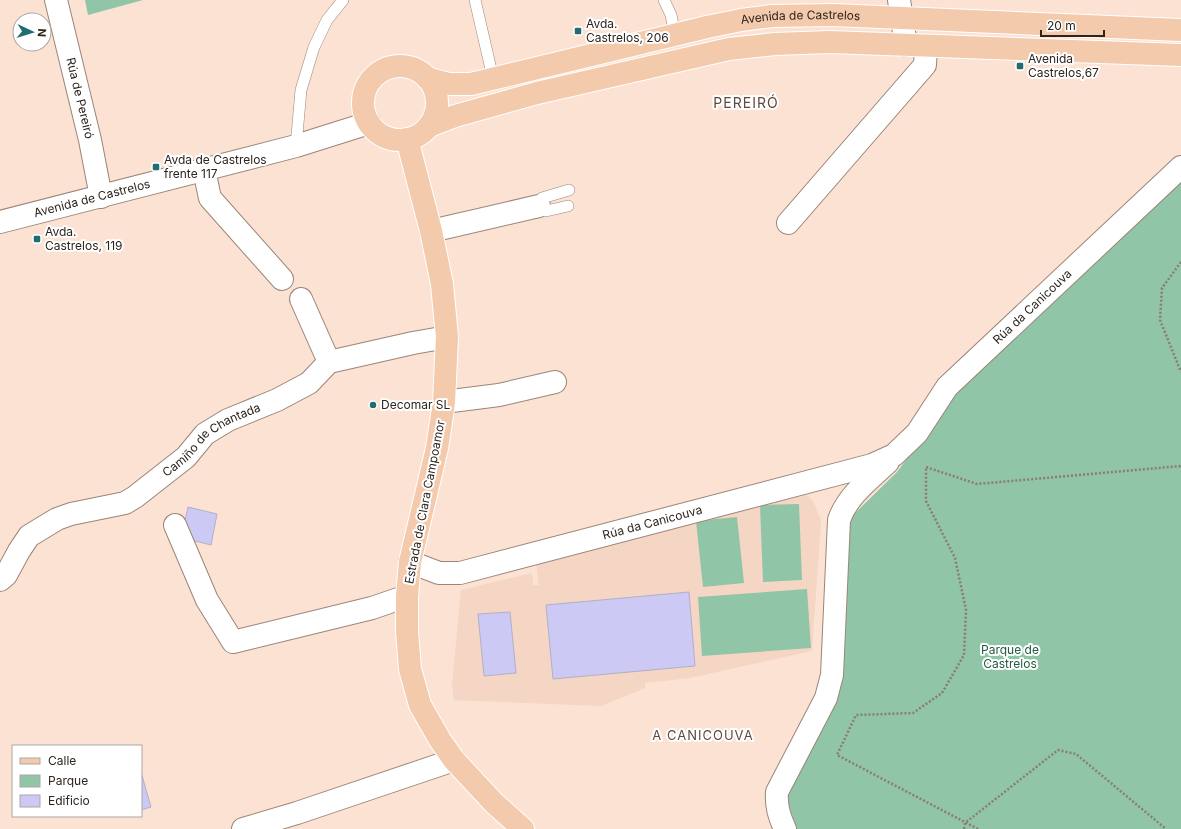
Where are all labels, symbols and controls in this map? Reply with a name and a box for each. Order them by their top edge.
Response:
street label: Avenida de Castrelos [740,7,861,27]
north arrow [12,12,52,52]
scale bar [1041,12,1104,38]
place label: Avda. Castrelos, 206 [586,16,669,45]
text: 20 m [1047,18,1076,33]
marker: Avda. Castrelos, 206 [573,26,583,36]
text: N [35,28,49,37]
place label: Avenida Castrelos,67 [1028,51,1099,80]
street label: Rúa de Pereiró [63,56,97,140]
marker: Avenida Castrelos,67 [1015,61,1025,71]
district label: PEREIRÓ [713,94,779,111]
place label: Avda de Castrelos frente 117 [164,152,267,181]
marker: Avda de Castrelos frente 117 [151,162,161,172]
street label: Avenida de Castrelos [32,176,152,220]
place label: Avda. Castrelos, 119 [45,224,123,253]
marker: Avda. Castrelos, 119 [32,234,42,244]
street label: Rúa da Canicouva [990,266,1075,347]
place label: Decomar SL [381,397,451,412]
street label: Camiño de Chantada [159,400,262,480]
marker: Decomar SL [368,400,378,410]
street label: Estrada de Clara Campoamor [401,418,448,585]
street label: Rúa da Canicouva [601,502,704,542]
park label: Parque de Castrelos [981,642,1039,671]
district label: A CANICOUVA [652,727,754,743]
legend [12,745,142,817]
text: Calle [48,753,76,768]
text: Parque [48,773,88,788]
text: Edificio [48,793,90,808]

